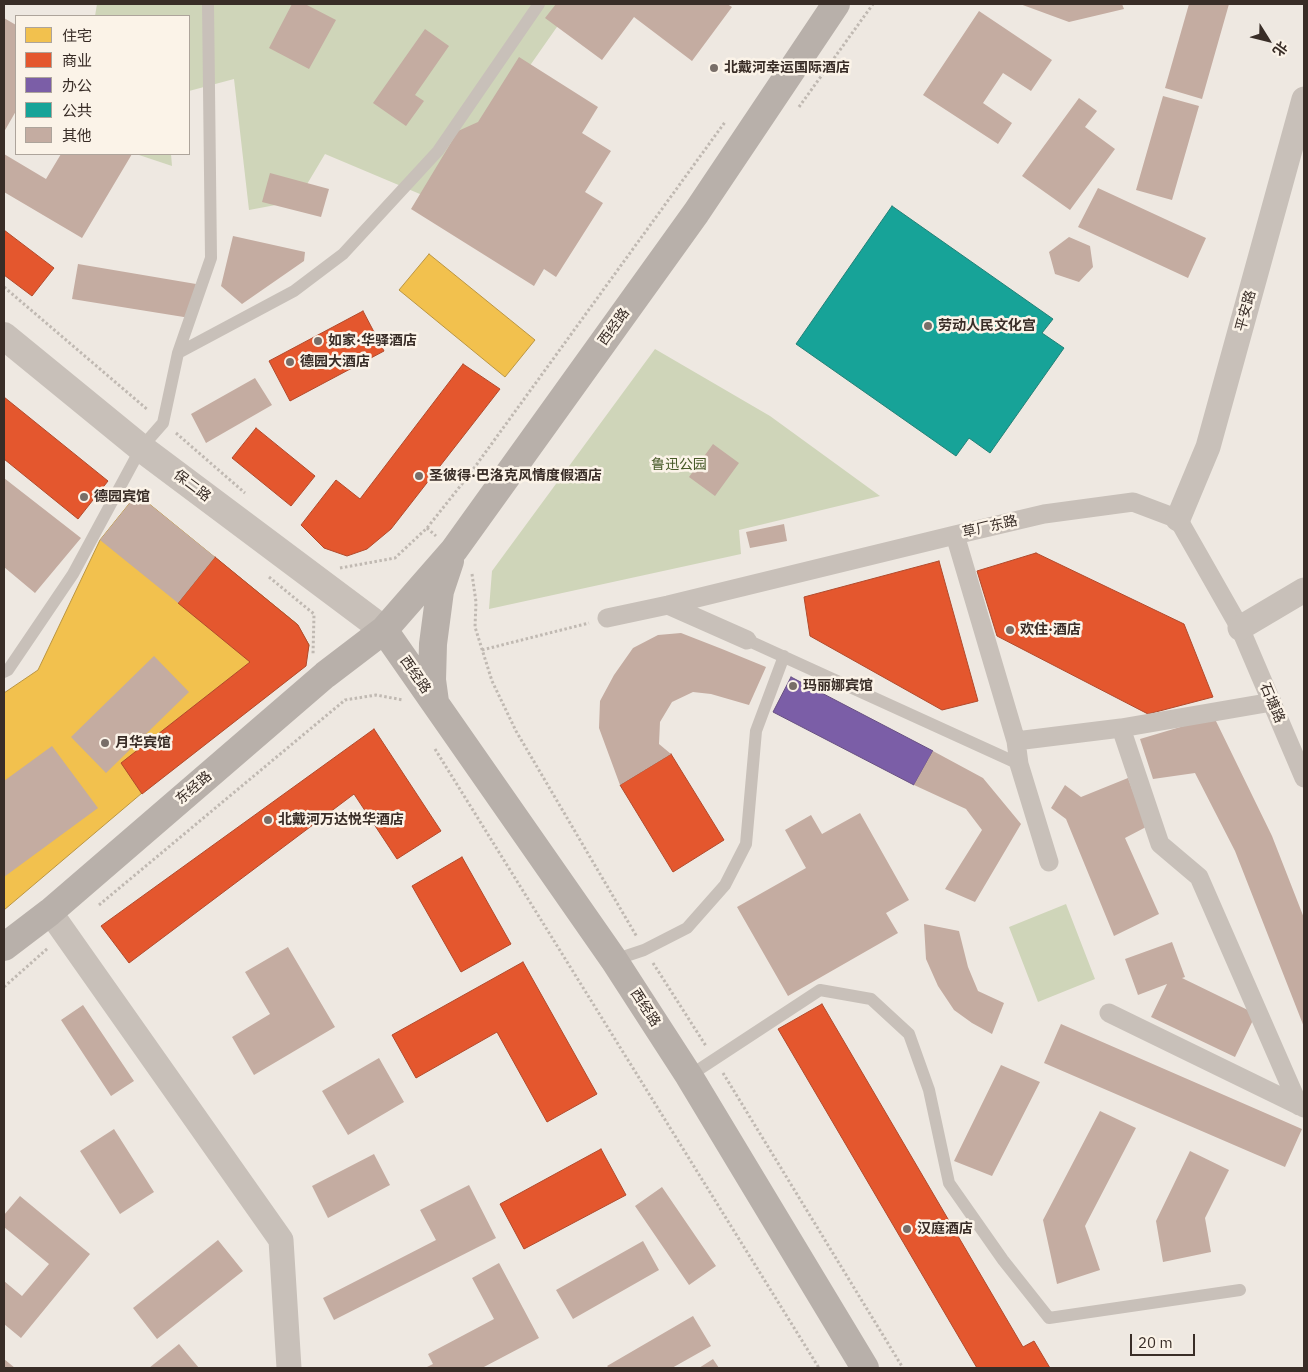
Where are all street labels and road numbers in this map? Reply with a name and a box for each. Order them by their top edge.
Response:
street label: 平安路 [1232,289,1260,333]
street label: 西经路 [595,305,633,349]
street label: 保二路 [170,467,214,505]
street label: 草厂东路 [961,513,1019,541]
street label: 西经路 [396,653,434,697]
street label: 石塘路 [1256,680,1288,726]
street label: 东经路 [173,768,215,808]
street label: 西经路 [627,986,663,1030]

